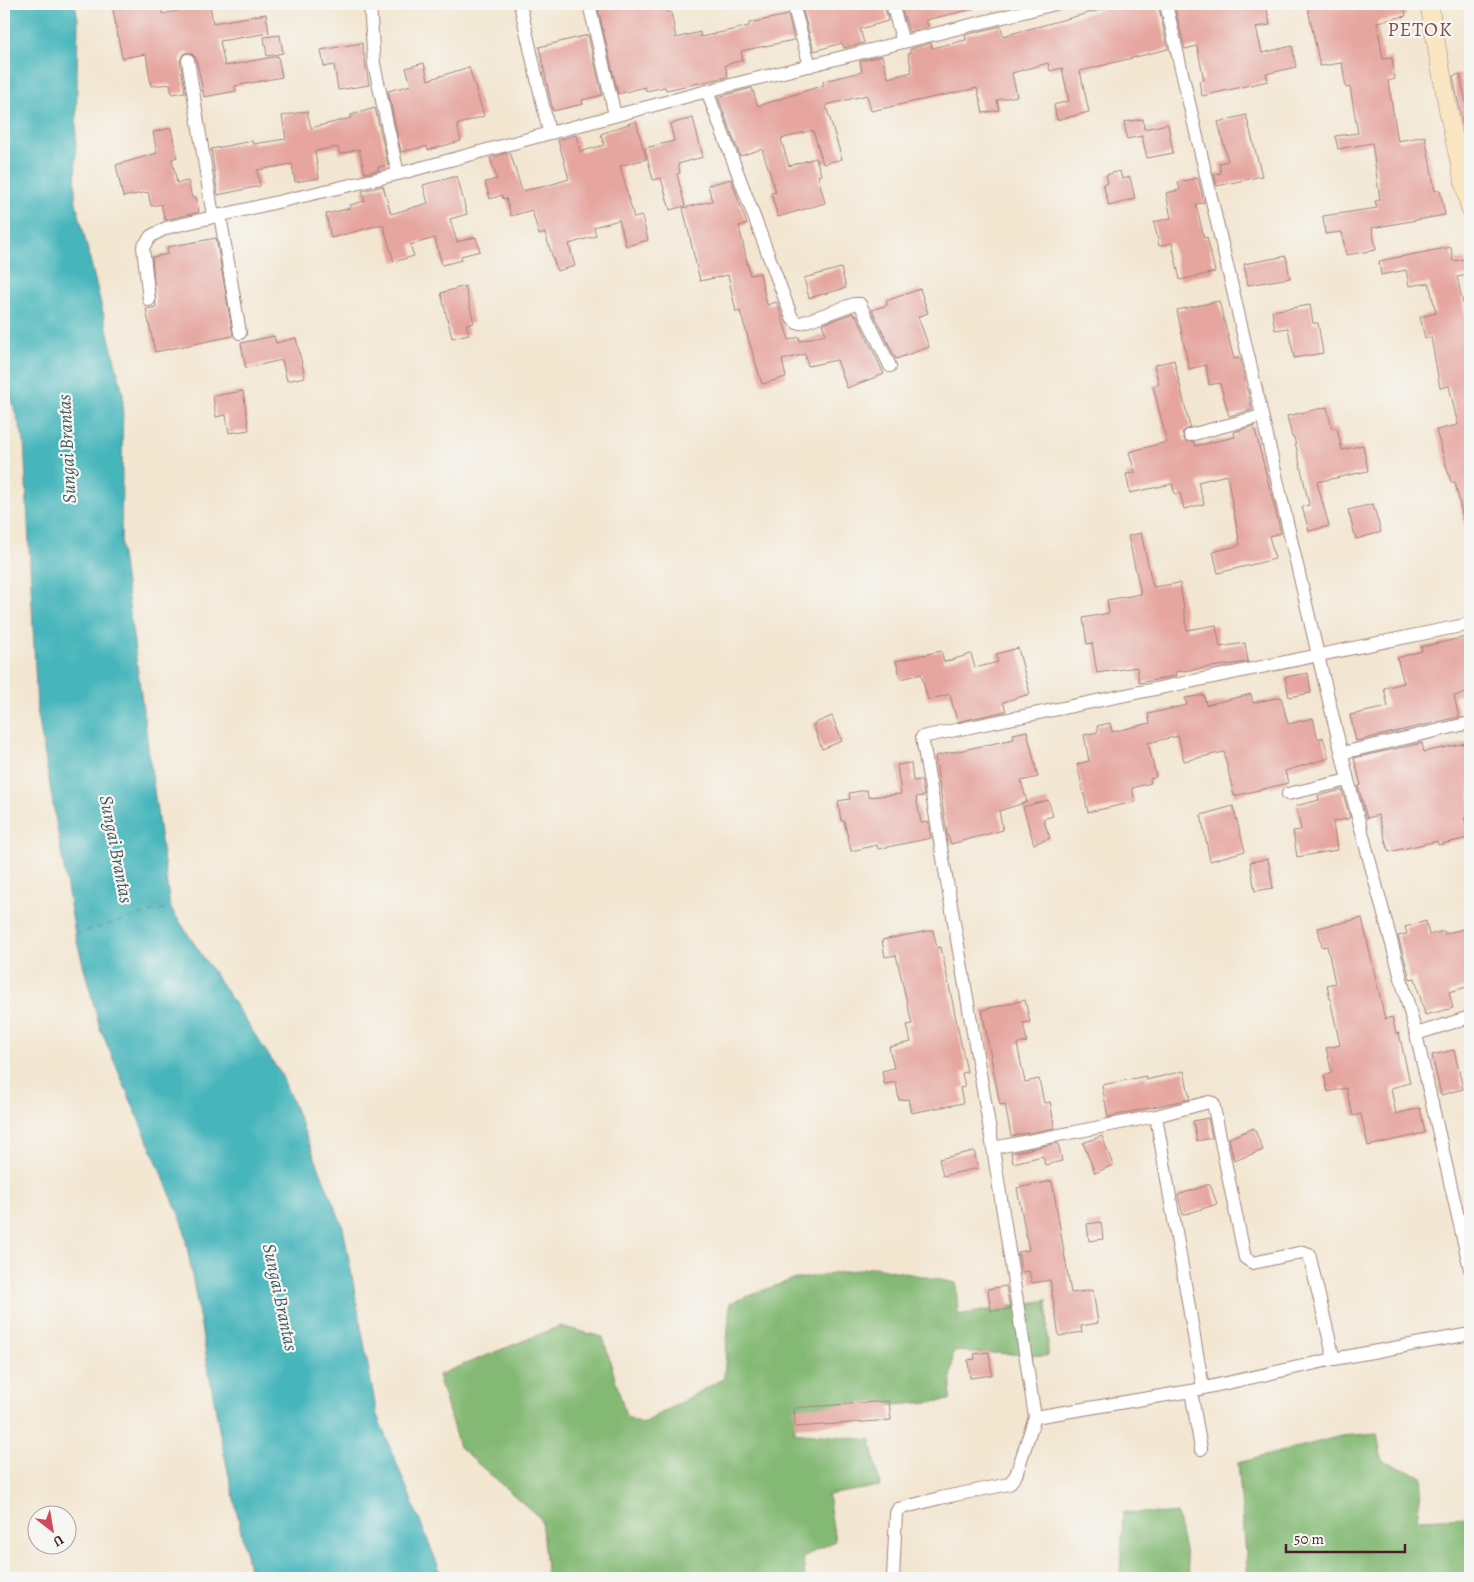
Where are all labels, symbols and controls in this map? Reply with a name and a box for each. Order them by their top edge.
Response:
district label: PETOK [1388,16,1452,43]
water label: Sungai Brantas [51,393,83,504]
water label: Sungai Brantas [93,793,139,906]
water label: Sungai Brantas [256,1241,304,1354]
north arrow [28,1504,78,1554]
scale bar [1286,1522,1405,1554]
text: 50 m [1294,1529,1324,1549]
text: U [50,1530,67,1551]

